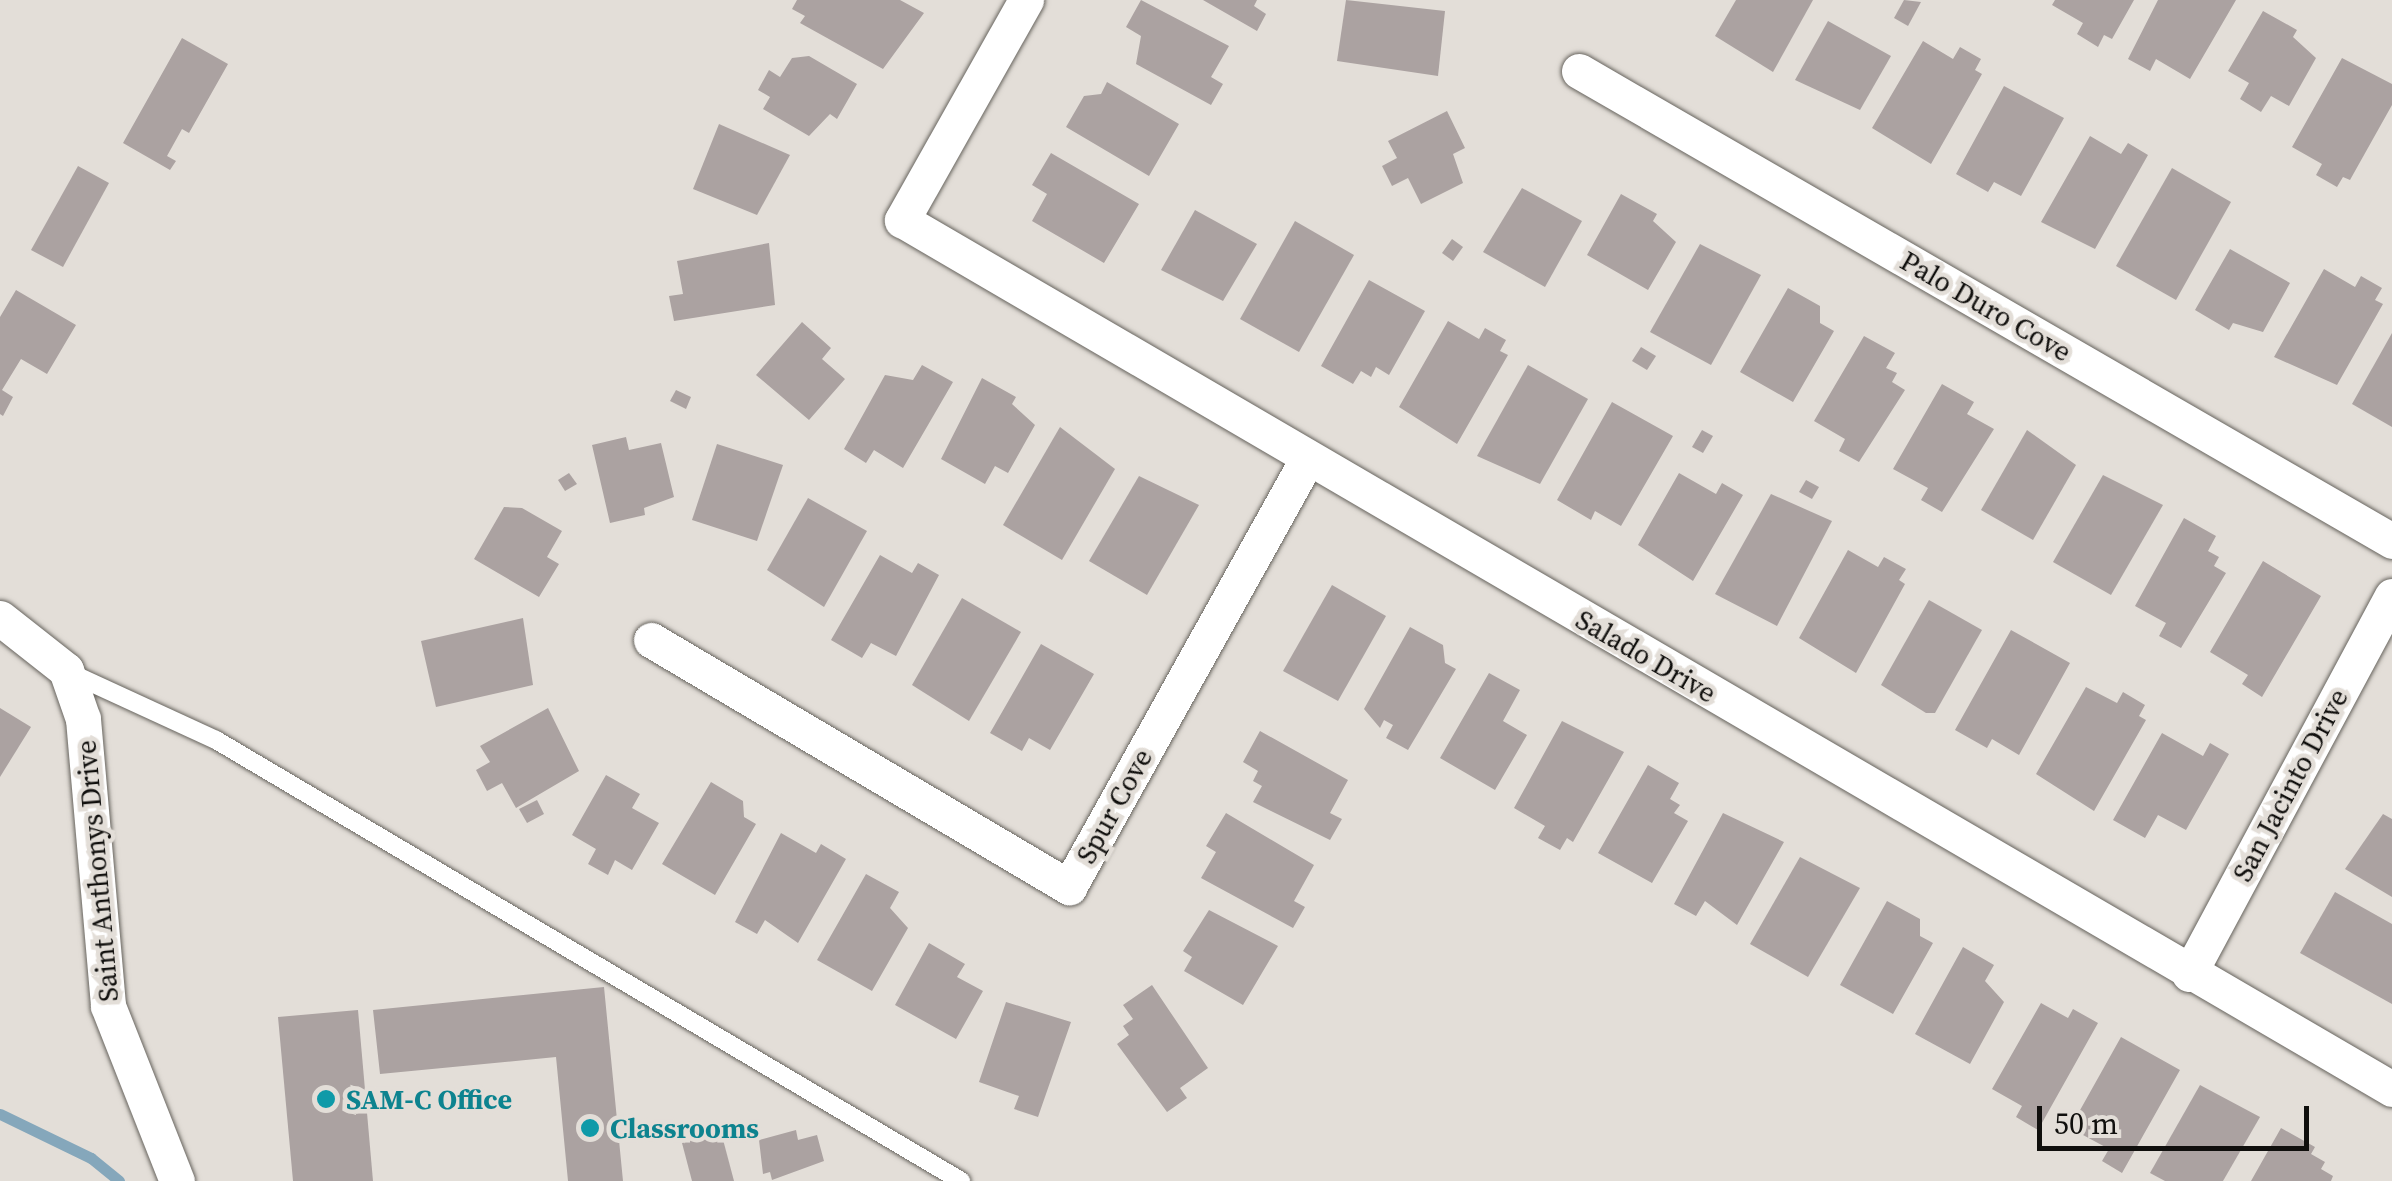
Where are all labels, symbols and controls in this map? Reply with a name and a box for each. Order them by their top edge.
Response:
street label: Palo Duro Cove [1895,244,2077,368]
street label: Salado Drive [1570,602,1722,710]
street label: San Jacinto Drive [2225,683,2355,887]
street label: Saint Anthonys Drive [69,739,125,1003]
street label: Spur Cove [1069,743,1159,869]
place label: SAM-C Office [346,1082,512,1116]
scale bar [2042,1086,2314,1148]
marker: SAM-C Office [315,1088,337,1110]
text: 50 m [2054,1103,2118,1144]
place label: Classrooms [610,1111,759,1145]
marker: Classrooms [579,1117,601,1139]

